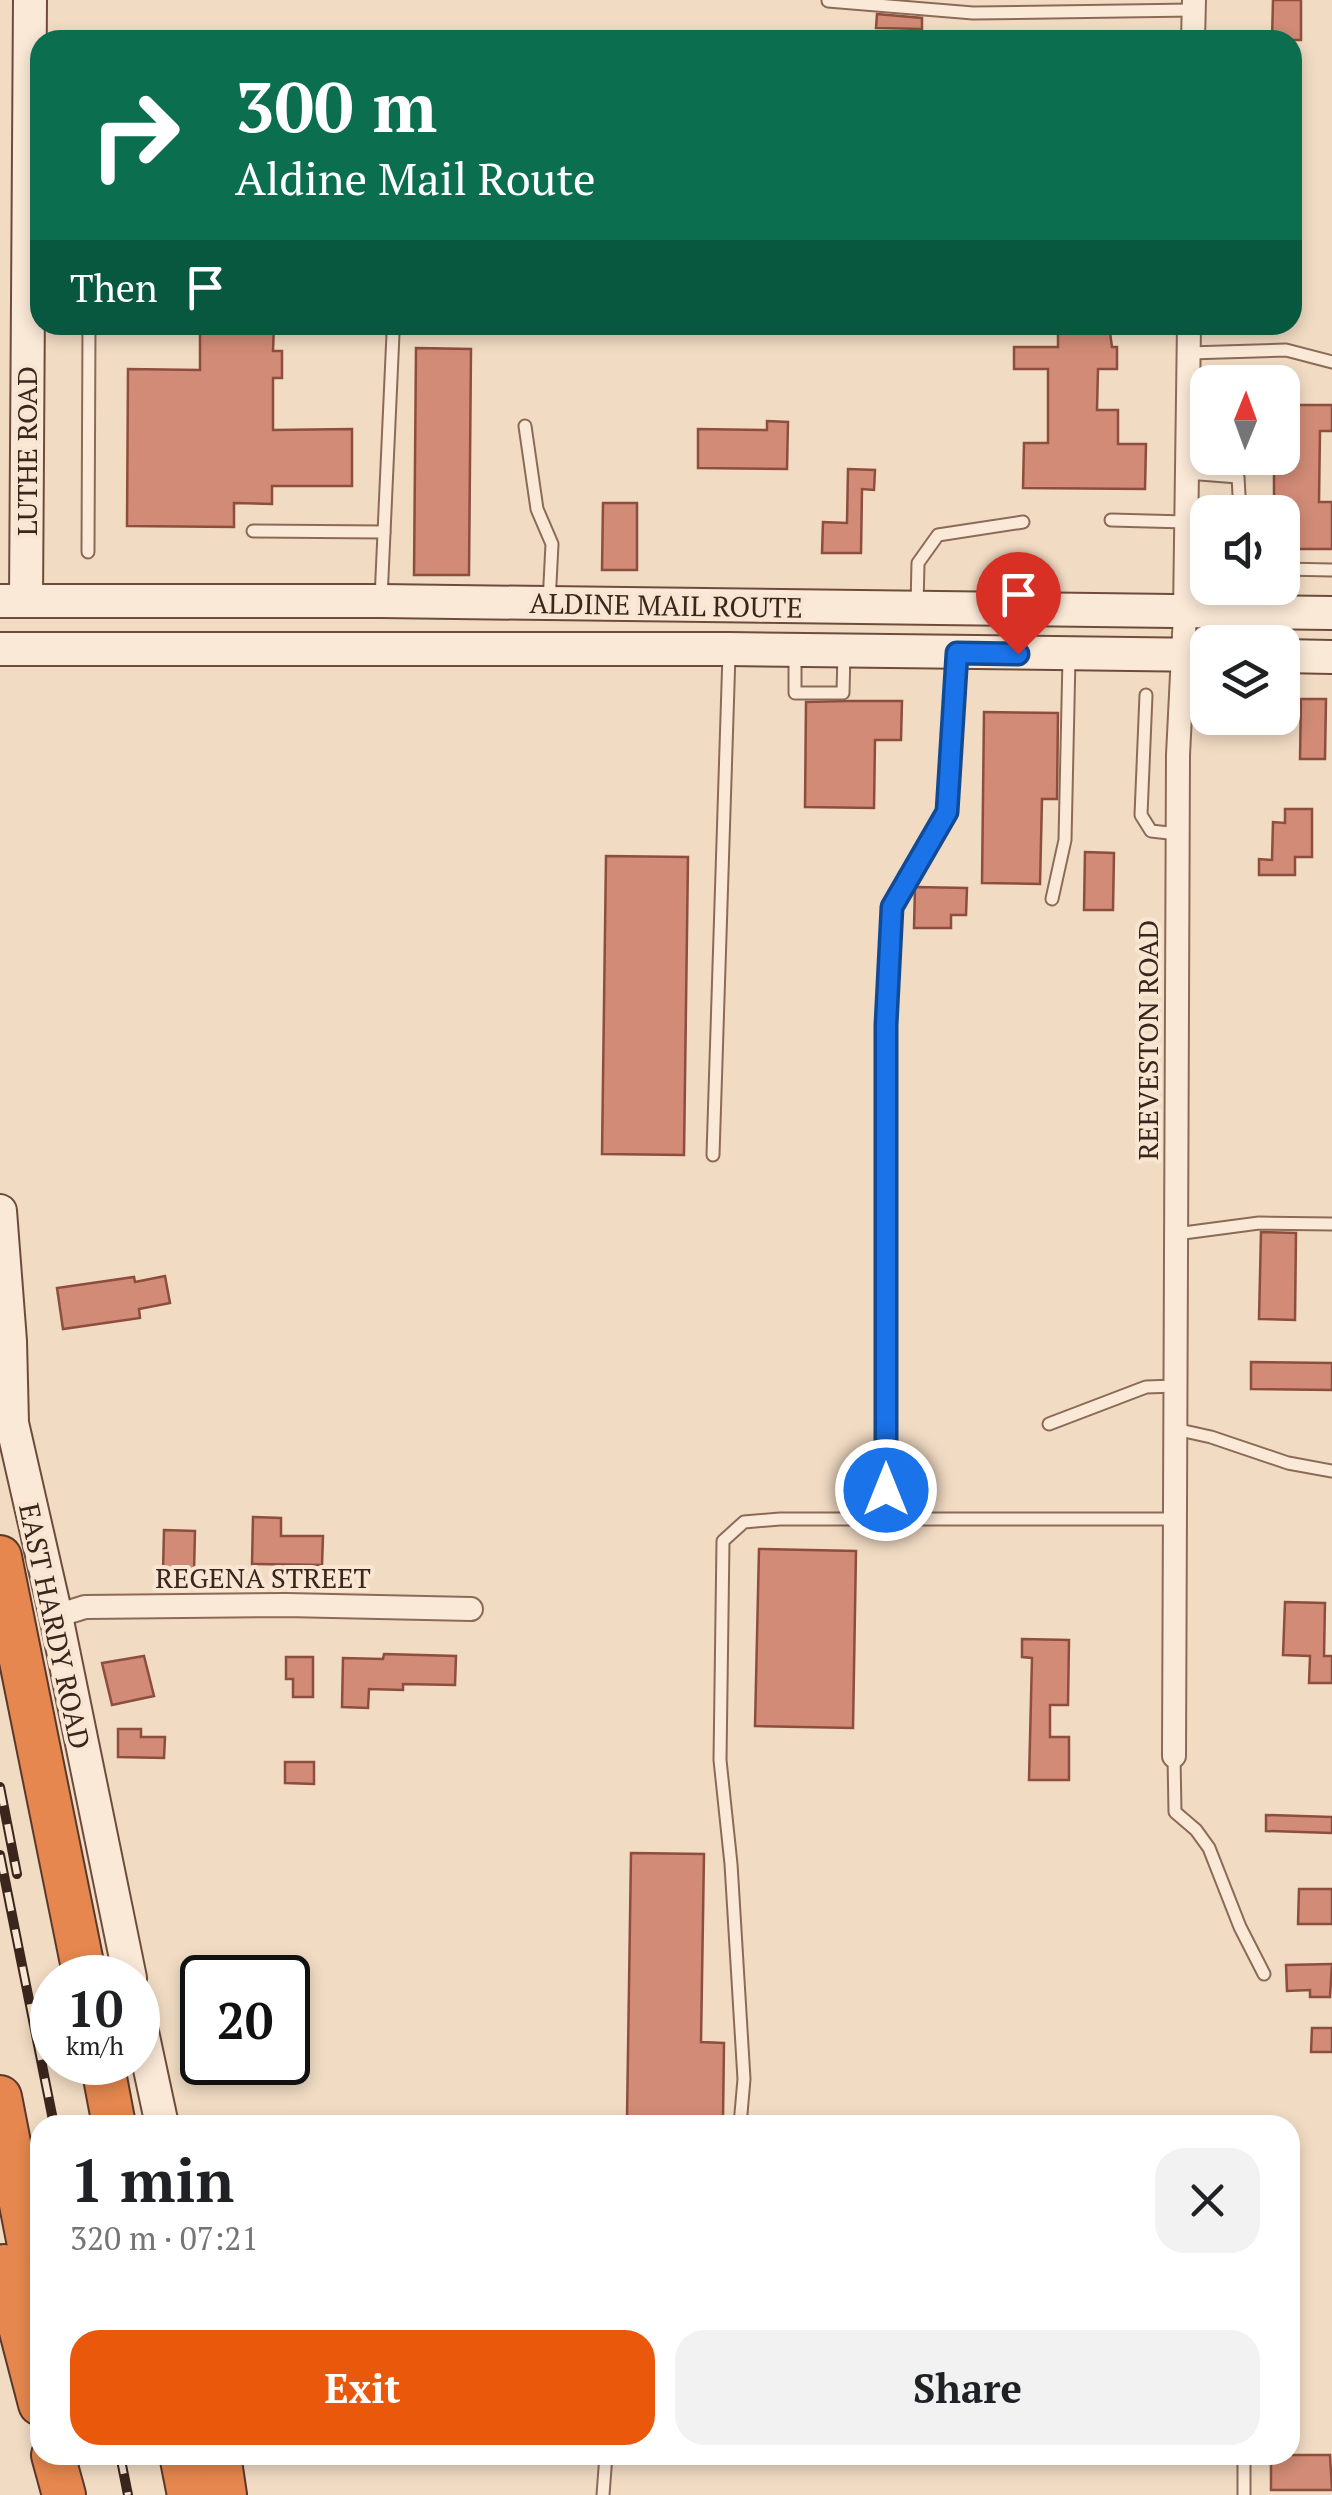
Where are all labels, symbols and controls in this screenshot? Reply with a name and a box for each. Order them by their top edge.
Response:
text: 300 m [235,59,437,152]
icon: right [70,70,200,200]
text: Aldine Mail Route [235,148,596,208]
icon: arrive [178,260,233,315]
text: Then [70,263,158,313]
north arrow [1190,365,1300,475]
map controls [1190,365,1300,735]
street label: LUTHE ROAD [8,366,45,536]
button: sound [1190,495,1300,605]
pin [976,552,1061,655]
icon: arrive [991,567,1046,622]
street label: ALDINE MAIL ROUTE [529,584,803,626]
button: layers [1190,625,1300,735]
street label: REEVESTON ROAD [1129,920,1166,1160]
position arrow [834,1438,938,1542]
street label: EAST HARDY ROAD [11,1500,99,1752]
street label: REGENA STREET [155,1559,371,1596]
speed limit sign: 20 [180,1955,310,2085]
text: 10 [67,1975,123,2041]
text: km/h [66,2029,124,2062]
text: 1 min [70,2140,234,2219]
button: close [1155,2148,1260,2253]
text: 320 m · 07:21 [70,2217,258,2259]
button: Exit [70,2330,655,2445]
button: Share [675,2330,1260,2445]

